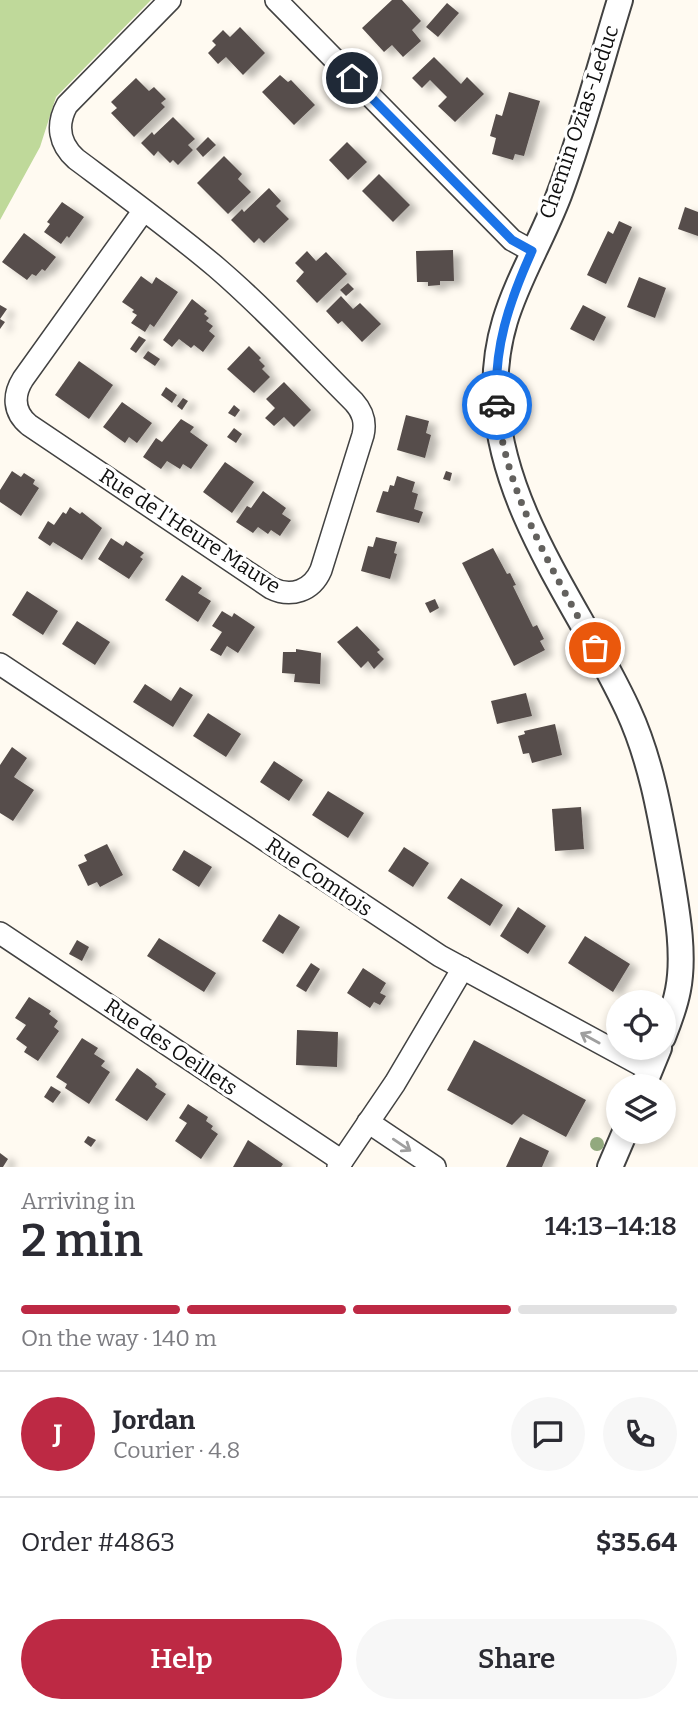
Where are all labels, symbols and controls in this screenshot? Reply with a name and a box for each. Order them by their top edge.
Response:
street label: Chemin Ozias-Leduc [534,21,624,222]
pin [322,48,382,108]
icon: home [333,59,371,97]
courier [462,370,532,440]
icon: car [478,386,516,424]
street label: Rue de l'Heure Mauve [94,463,286,599]
pin [565,618,625,678]
icon: bag [576,629,614,667]
street label: Rue Comtois [261,832,377,922]
map controls [606,990,676,1144]
button: locate [606,990,676,1060]
street label: Rue des Oeillets [100,993,242,1101]
one-way arrow [580,1031,601,1044]
button: layers [606,1074,676,1144]
one-way arrow [392,1137,411,1152]
text: Arriving in [21,1187,135,1215]
text: 14:13–14:18 [545,1211,677,1242]
text: 2 min [21,1213,143,1268]
text: On the way · 140 m [21,1324,217,1352]
button: chat [511,1397,585,1471]
button: phone [603,1397,677,1471]
text: Jordan [113,1405,195,1436]
text: J [54,1419,62,1450]
text: Courier · 4.8 [113,1436,240,1464]
text: Order #4863 [21,1527,175,1558]
text: $35.64 [596,1527,677,1558]
button: Help [21,1619,342,1699]
button: Share [356,1619,677,1699]

